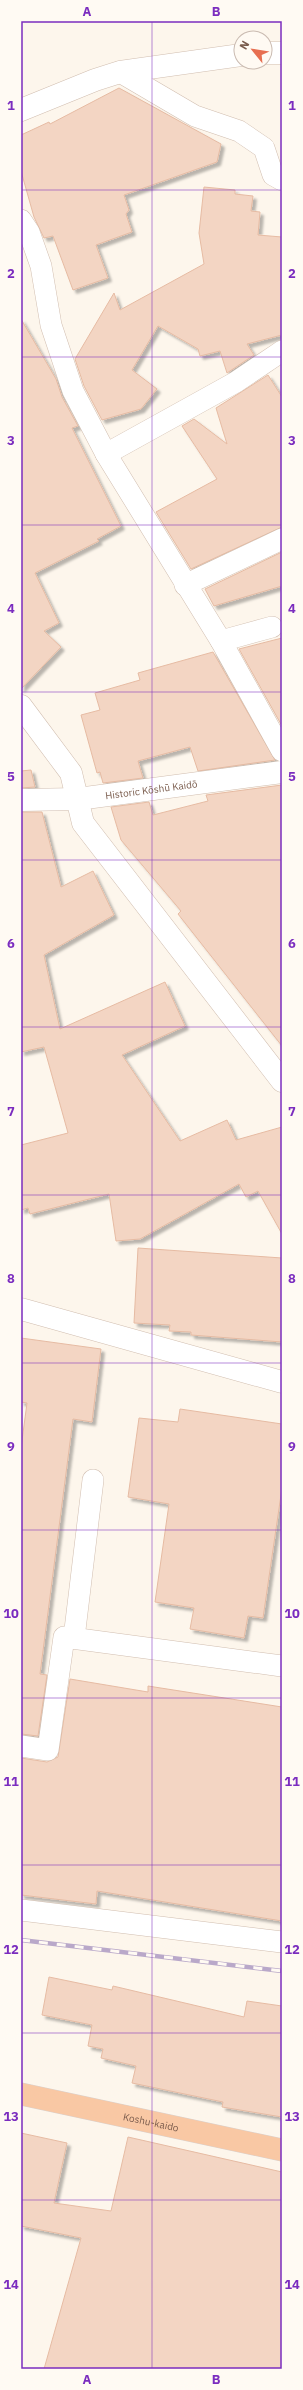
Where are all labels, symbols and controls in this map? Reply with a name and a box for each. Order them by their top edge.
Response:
text: A [83,3,92,20]
text: B [212,3,221,20]
north arrow [233,30,273,70]
text: N [236,38,252,52]
text: 1 [7,97,15,114]
text: 1 [288,97,296,114]
text: 2 [7,265,15,282]
text: 2 [288,265,296,282]
text: 3 [7,432,15,449]
text: 3 [288,432,296,449]
text: 4 [7,600,15,617]
text: 4 [288,600,296,617]
text: 5 [7,768,15,785]
text: 5 [288,768,296,785]
street label: Historic Kōshū Kaidō [104,777,199,802]
text: 6 [7,935,15,952]
text: 6 [288,935,296,952]
text: 7 [7,1103,15,1120]
text: 7 [288,1103,296,1120]
text: 8 [7,1270,15,1287]
text: 8 [288,1270,296,1287]
text: 9 [7,1438,15,1455]
text: 9 [288,1438,296,1455]
text: 10 [3,1605,19,1622]
text: 10 [284,1605,300,1622]
text: 11 [3,1773,19,1790]
text: 11 [284,1773,300,1790]
text: 12 [3,1941,19,1958]
text: 12 [284,1941,300,1958]
text: 13 [3,2108,19,2125]
text: 13 [284,2108,300,2125]
street label: Koshu-kaido [122,2110,180,2134]
text: 14 [3,2276,19,2293]
text: 14 [284,2276,300,2293]
text: A [83,2371,92,2388]
text: B [212,2371,221,2388]

